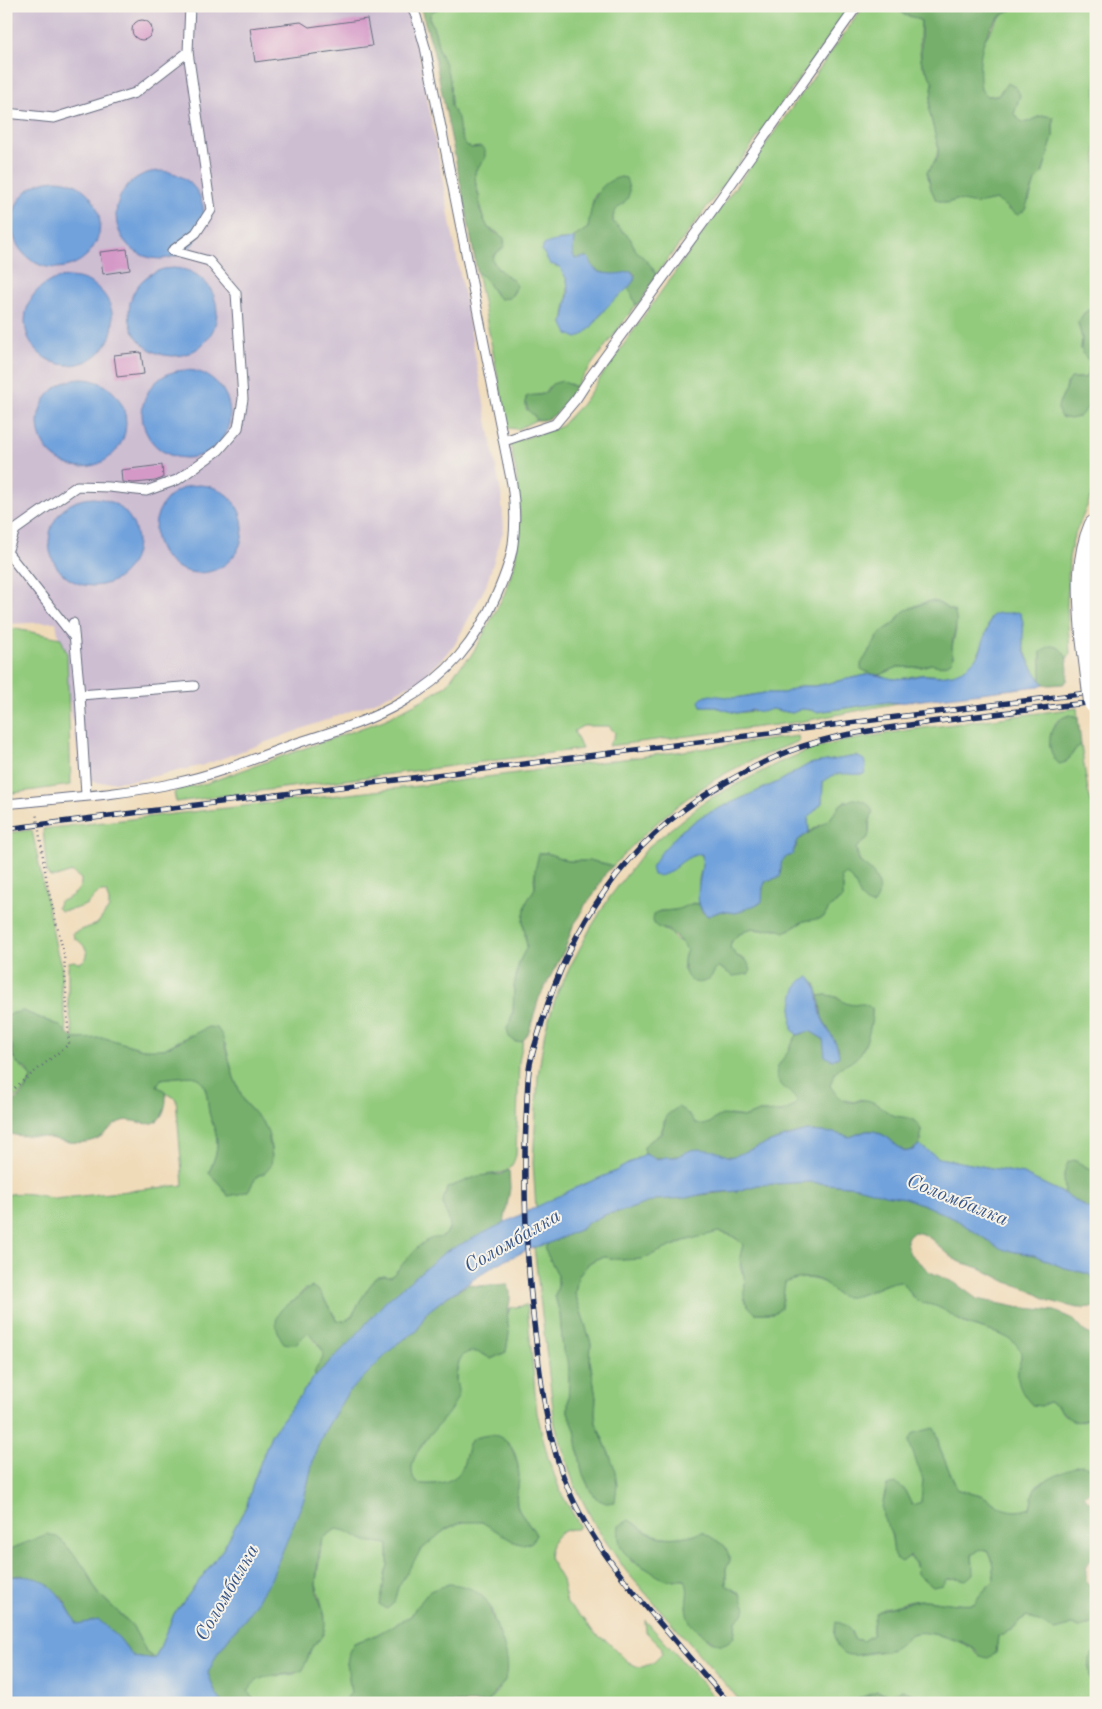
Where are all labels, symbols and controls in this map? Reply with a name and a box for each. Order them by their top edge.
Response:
water label: Соломбалка [904,1171,1011,1230]
water label: Соломбалка [461,1206,565,1277]
water label: Соломбалка [192,1541,263,1645]

